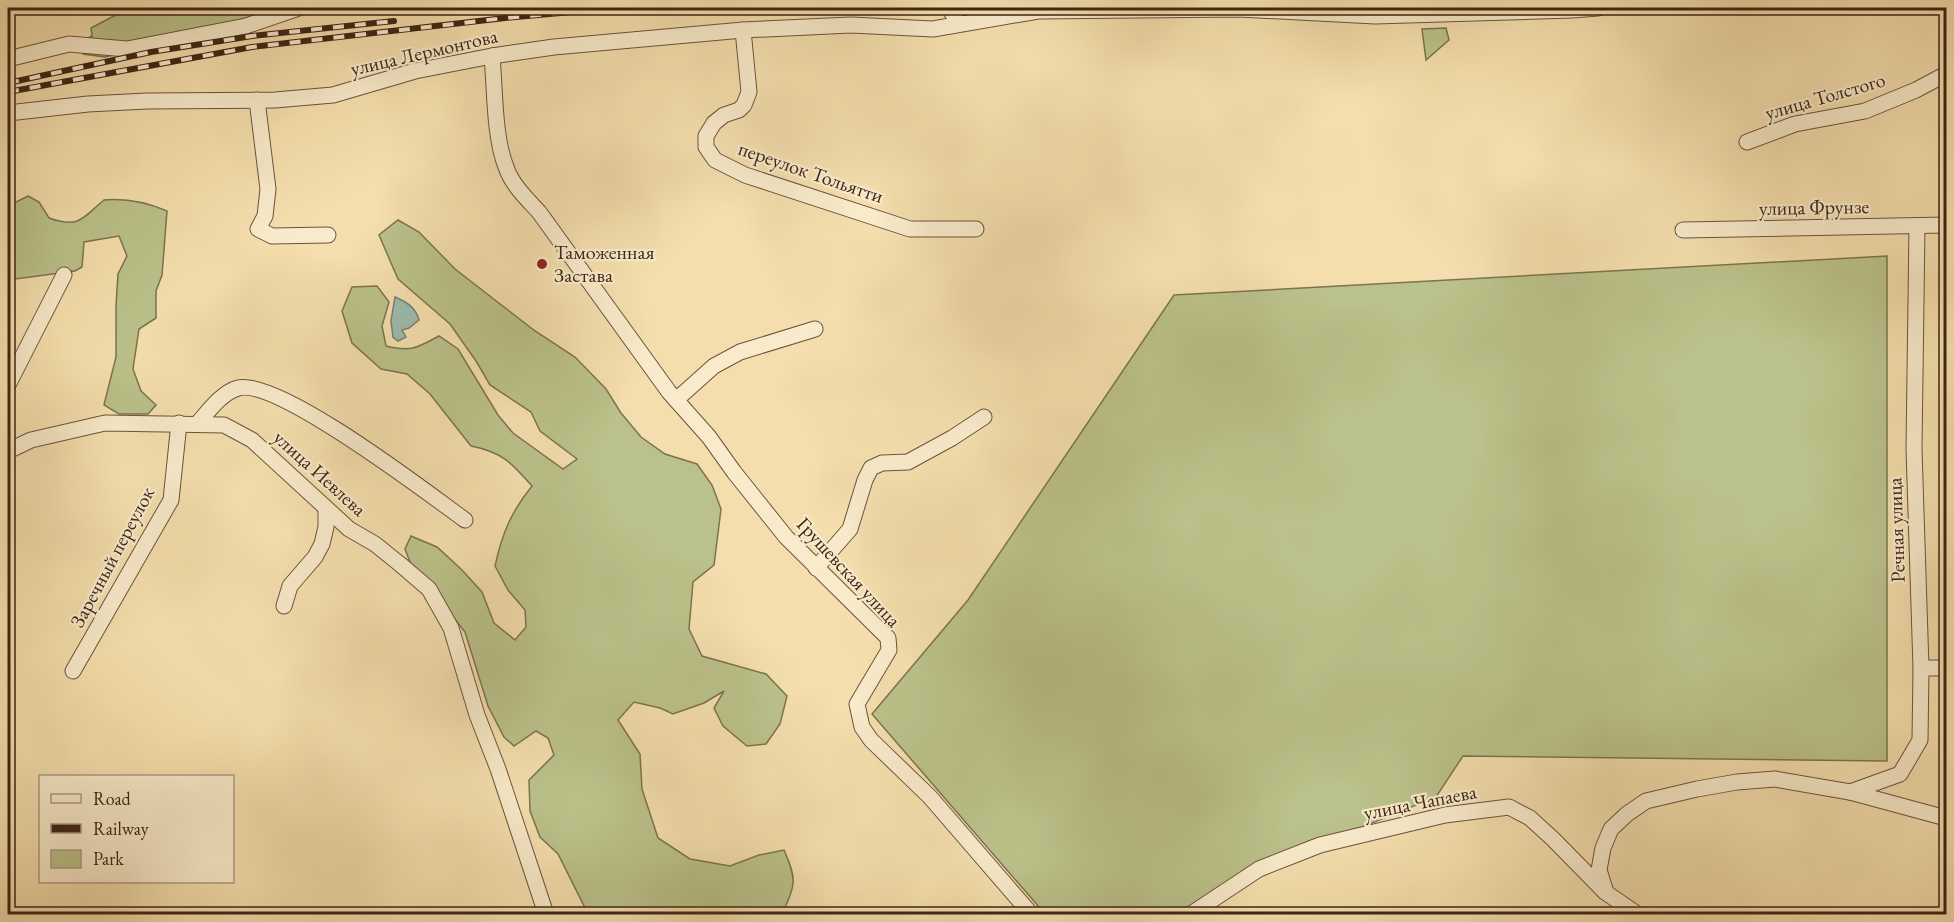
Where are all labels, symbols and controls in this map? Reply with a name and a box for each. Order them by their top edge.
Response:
street label: улица Лермонтова [348,22,500,82]
street label: улица Толстого [1762,66,1888,126]
street label: переулок Тольятти [735,135,887,209]
street label: улица Фрунзе [1759,193,1870,221]
place label: Таможенная Застава [554,239,654,288]
marker: Таможенная Застава [535,257,549,271]
street label: улица Иевлева [268,424,372,522]
street label: Речная улица [1881,477,1911,583]
street label: Заречный переулок [64,482,160,632]
street label: Грушевская улица [791,511,907,633]
legend [39,775,234,883]
street label: улица Чапаева [1361,778,1479,826]
text: Road [93,787,132,810]
text: Railway [93,817,149,840]
text: Park [93,847,124,870]

